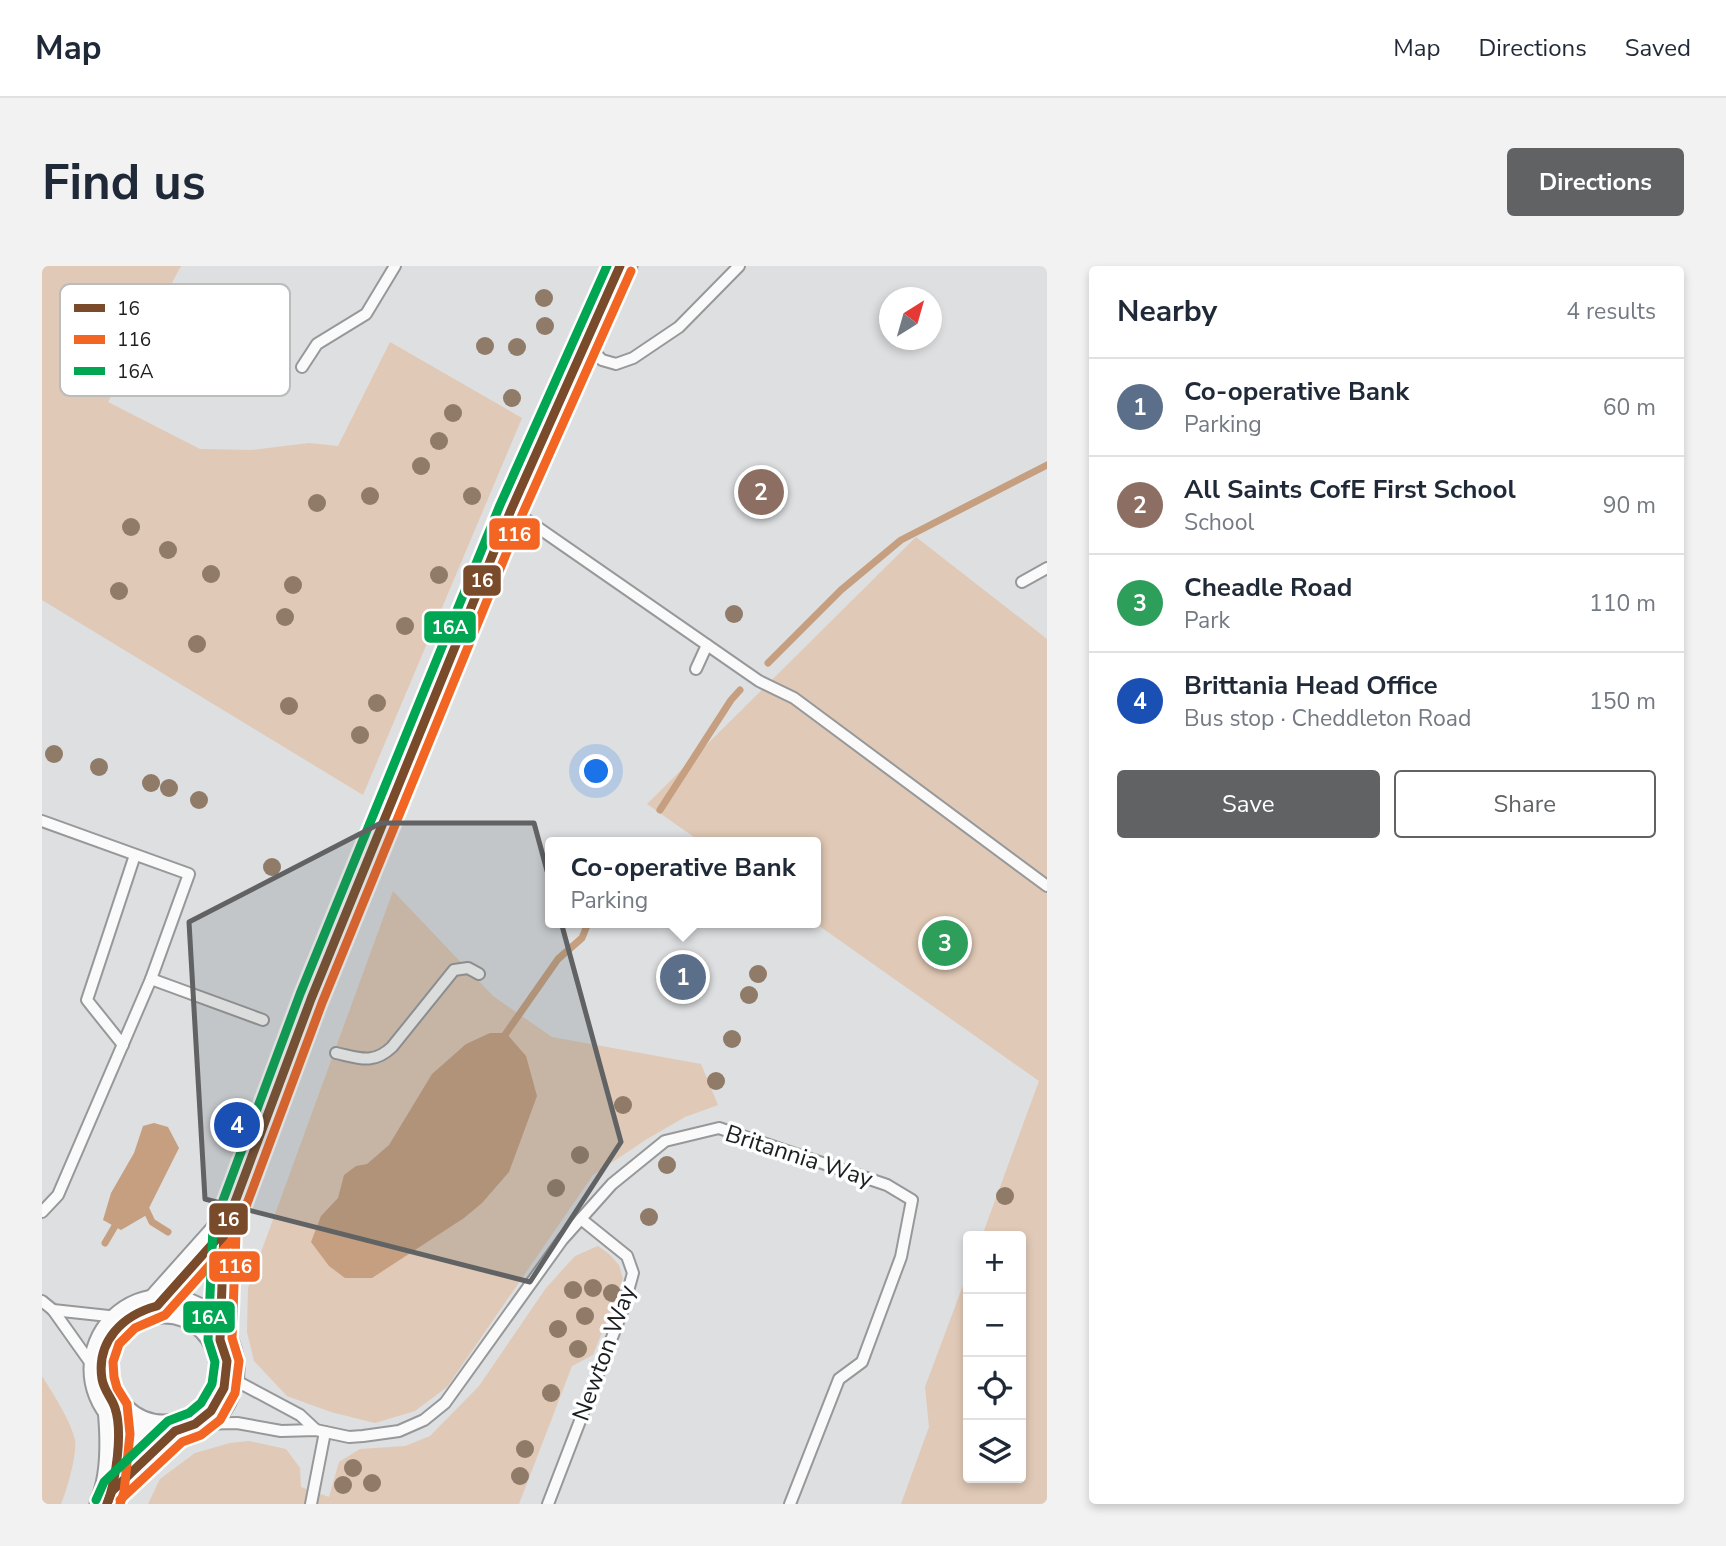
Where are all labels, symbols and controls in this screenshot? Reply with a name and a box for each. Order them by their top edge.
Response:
text: Map [35,26,102,71]
text: Map [1393,32,1440,64]
text: Directions [1478,32,1587,64]
text: Saved [1625,32,1691,64]
button: Directions [1507,148,1684,216]
text: Find us [42,149,206,216]
legend [60,284,290,396]
north arrow [879,287,942,350]
text: Nearby [1117,291,1217,332]
text: 16 [117,296,140,322]
text: 4 results [1566,296,1656,327]
text: 116 [117,327,151,353]
text: 16A [117,359,154,385]
text: Co-operative Bank [1184,374,1409,409]
text: 1 [1133,392,1147,423]
text: 60 m [1603,392,1656,423]
text: Parking [1184,409,1262,440]
pin: 2 [738,466,784,518]
text: All Saints CofE First School [1184,472,1516,507]
text: 2 [1133,490,1147,521]
text: 90 m [1603,490,1656,521]
text: School [1184,507,1254,538]
line badge: 116 [488,517,541,551]
text: 116 [497,522,531,548]
line badge: 16 [462,564,502,597]
text: 16 [471,568,493,594]
text: Cheadle Road [1184,570,1352,605]
text: 3 [1133,588,1147,619]
text: 110 m [1589,588,1656,619]
text: Park [1184,605,1230,636]
line badge: 16A [423,610,477,644]
text: 16A [432,615,469,641]
text: Brittania Head Office [1184,668,1438,703]
text: 4 [1133,686,1147,717]
text: 150 m [1589,686,1656,717]
text: Bus stop · Cheddleton Road [1184,703,1471,734]
your location [579,754,613,788]
button: Save [1117,770,1380,838]
button: Share [1394,770,1656,838]
popup [545,837,821,928]
text: Co-operative Bank [570,850,796,885]
text: Parking [570,885,648,916]
pin: 3 [922,917,968,969]
pin: 1 [660,951,706,1003]
pin: 4 [214,1099,260,1151]
street label: Britannia Way [721,1117,877,1195]
line badge: 16 [208,1202,249,1236]
text: 16 [217,1207,239,1233]
map controls [963,1231,1026,1483]
button: + [963,1231,1026,1294]
line badge: 116 [208,1250,261,1283]
text: 116 [218,1254,252,1280]
street label: Newton Way [565,1280,644,1425]
button: − [963,1294,1026,1357]
line badge: 16A [182,1300,236,1334]
text: 16A [191,1305,228,1331]
button: locate [963,1357,1026,1420]
button: layers [963,1420,1026,1483]

